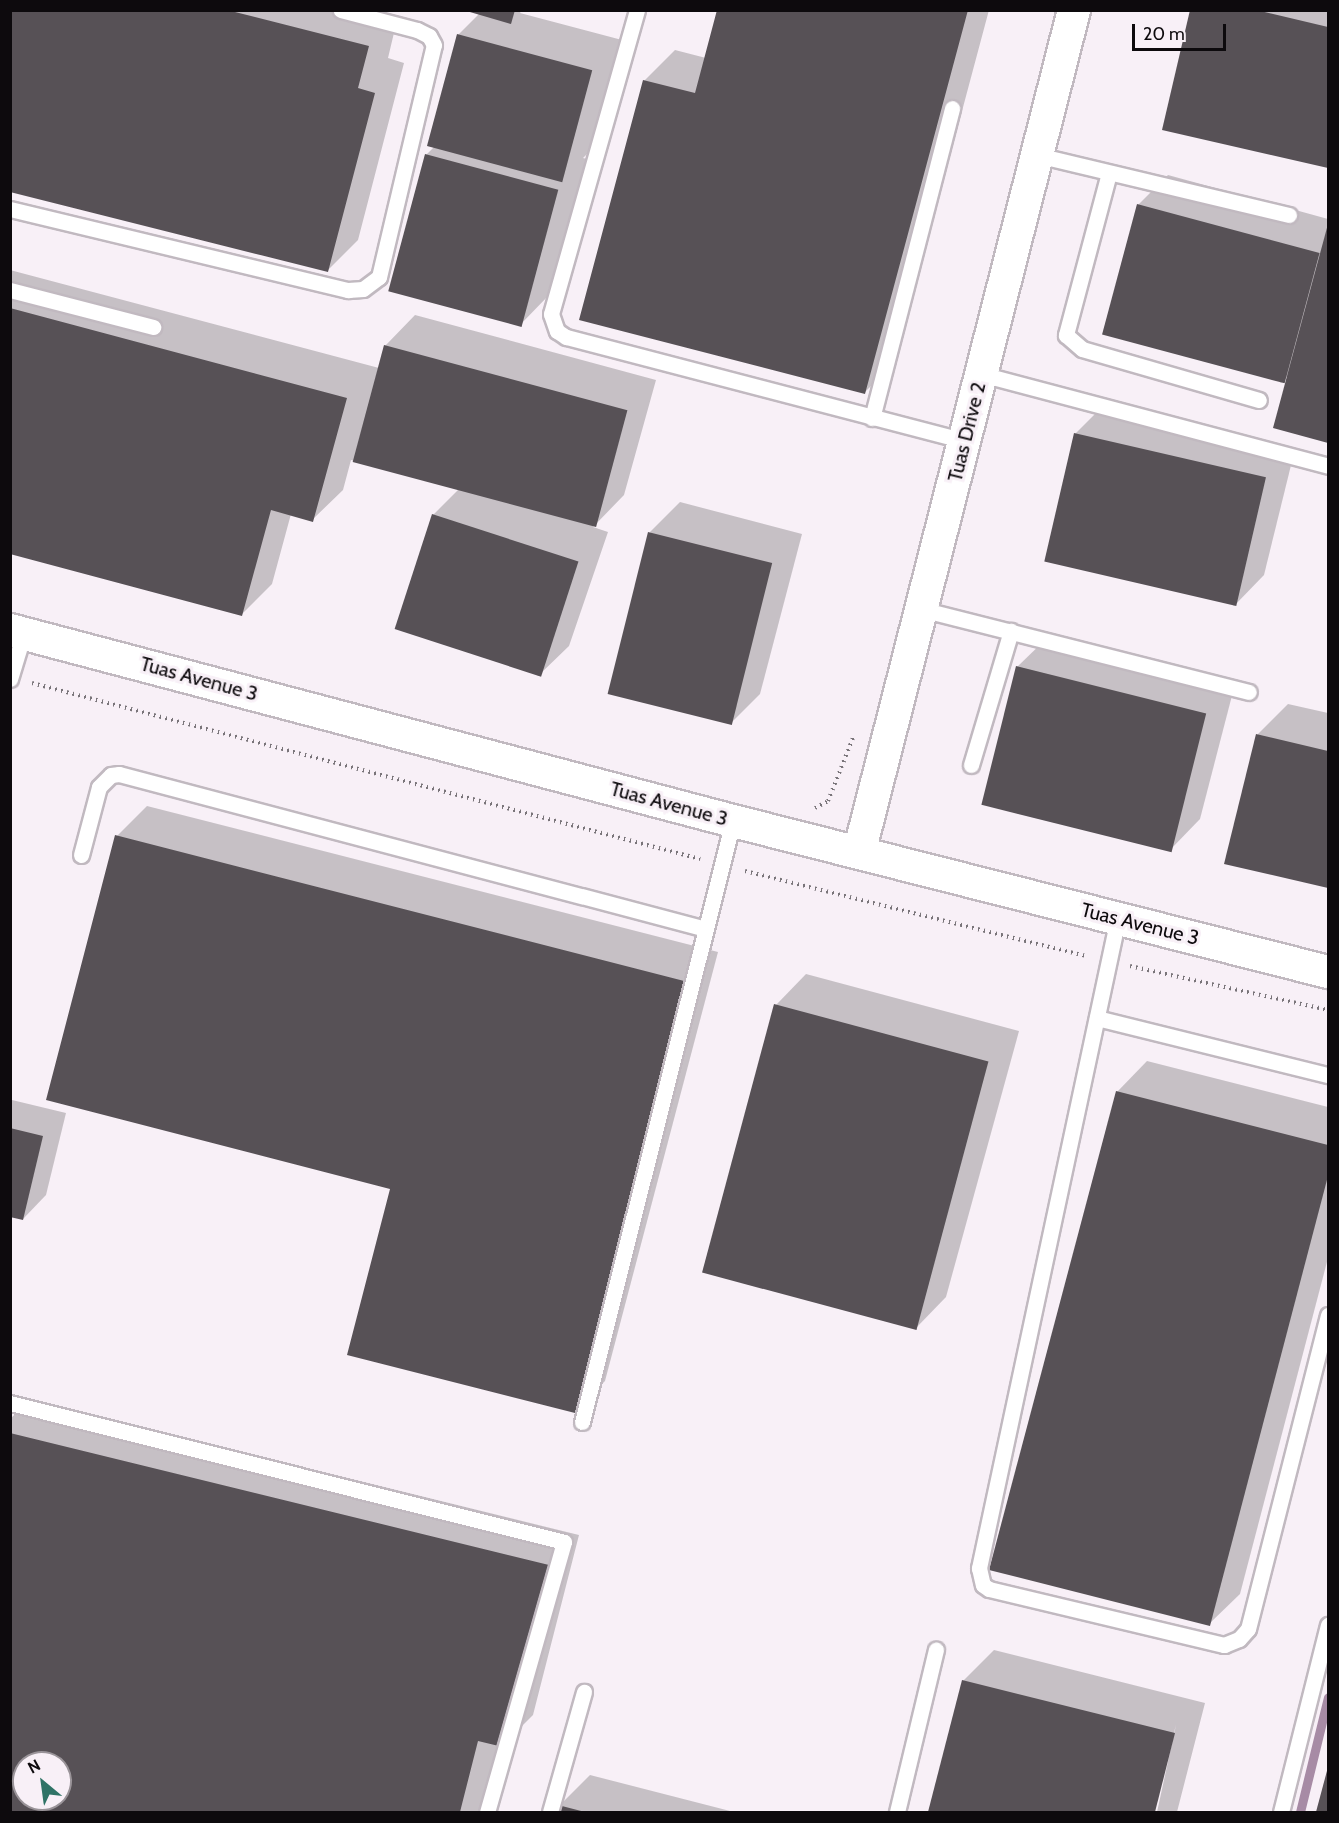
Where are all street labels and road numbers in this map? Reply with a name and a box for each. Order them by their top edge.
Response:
street label: Tuas Drive 2 [943,380,991,484]
street label: Tuas Avenue 3 [138,652,260,706]
street label: Tuas Avenue 3 [608,777,730,831]
street label: Tuas Avenue 3 [1079,898,1201,950]

